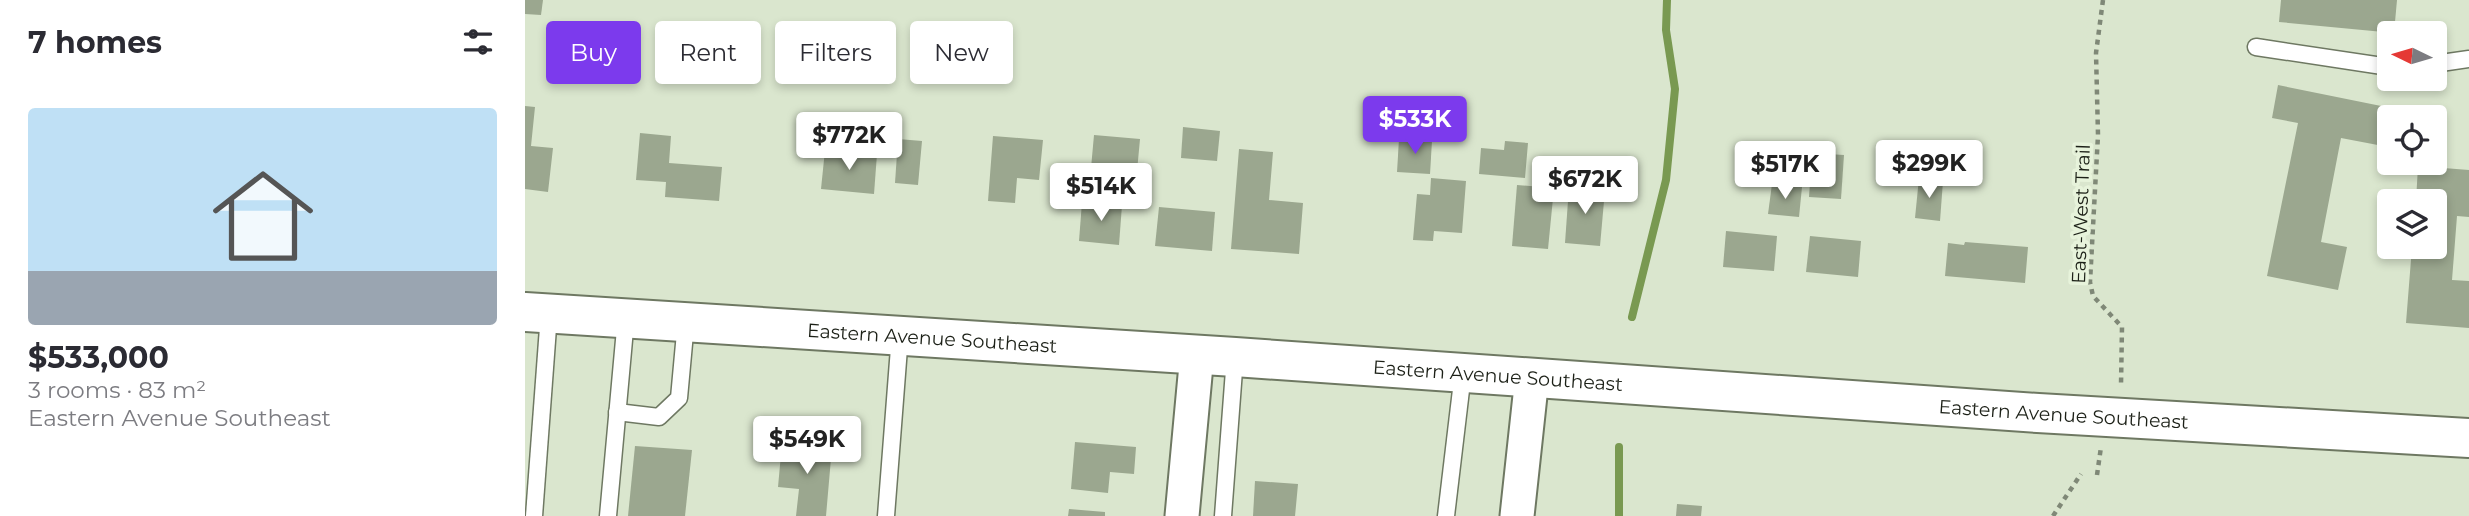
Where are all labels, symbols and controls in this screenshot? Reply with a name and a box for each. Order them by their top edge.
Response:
chip: Buy [546,21,641,84]
chip: Rent [655,21,761,84]
chip: Filters [775,21,896,84]
chip: New [910,21,1013,84]
north arrow [2377,21,2447,91]
map controls [2377,21,2447,259]
icon: filters [459,23,497,61]
text: 7 homes [28,24,162,61]
pin: $533K [1366,96,1464,156]
text: $533K [1379,105,1451,133]
button: locate [2377,105,2447,175]
pin: $772K [800,113,898,172]
text: $772K [812,121,886,149]
pin: $299K [1880,140,1978,200]
pin: $517K [1736,142,1834,201]
street label: East-West Trail [2067,144,2095,284]
text: $299K [1892,149,1966,177]
text: $517K [1751,150,1819,178]
icon: home [200,153,326,279]
pin: $672K [1536,156,1634,216]
pin: $514K [1052,164,1150,223]
text: $672K [1548,165,1622,193]
text: $514K [1066,172,1136,200]
button: layers [2377,189,2447,259]
street label: Eastern Avenue Southeast [807,318,1058,357]
text: $533,000 [28,339,169,376]
street label: Eastern Avenue Southeast [1372,355,1624,396]
text: 3 rooms · 83 m² [28,376,206,404]
street label: Eastern Avenue Southeast [1938,395,2190,433]
text: Eastern Avenue Southeast [28,404,331,432]
pin: $549K [758,416,856,476]
text: $549K [769,425,845,453]

